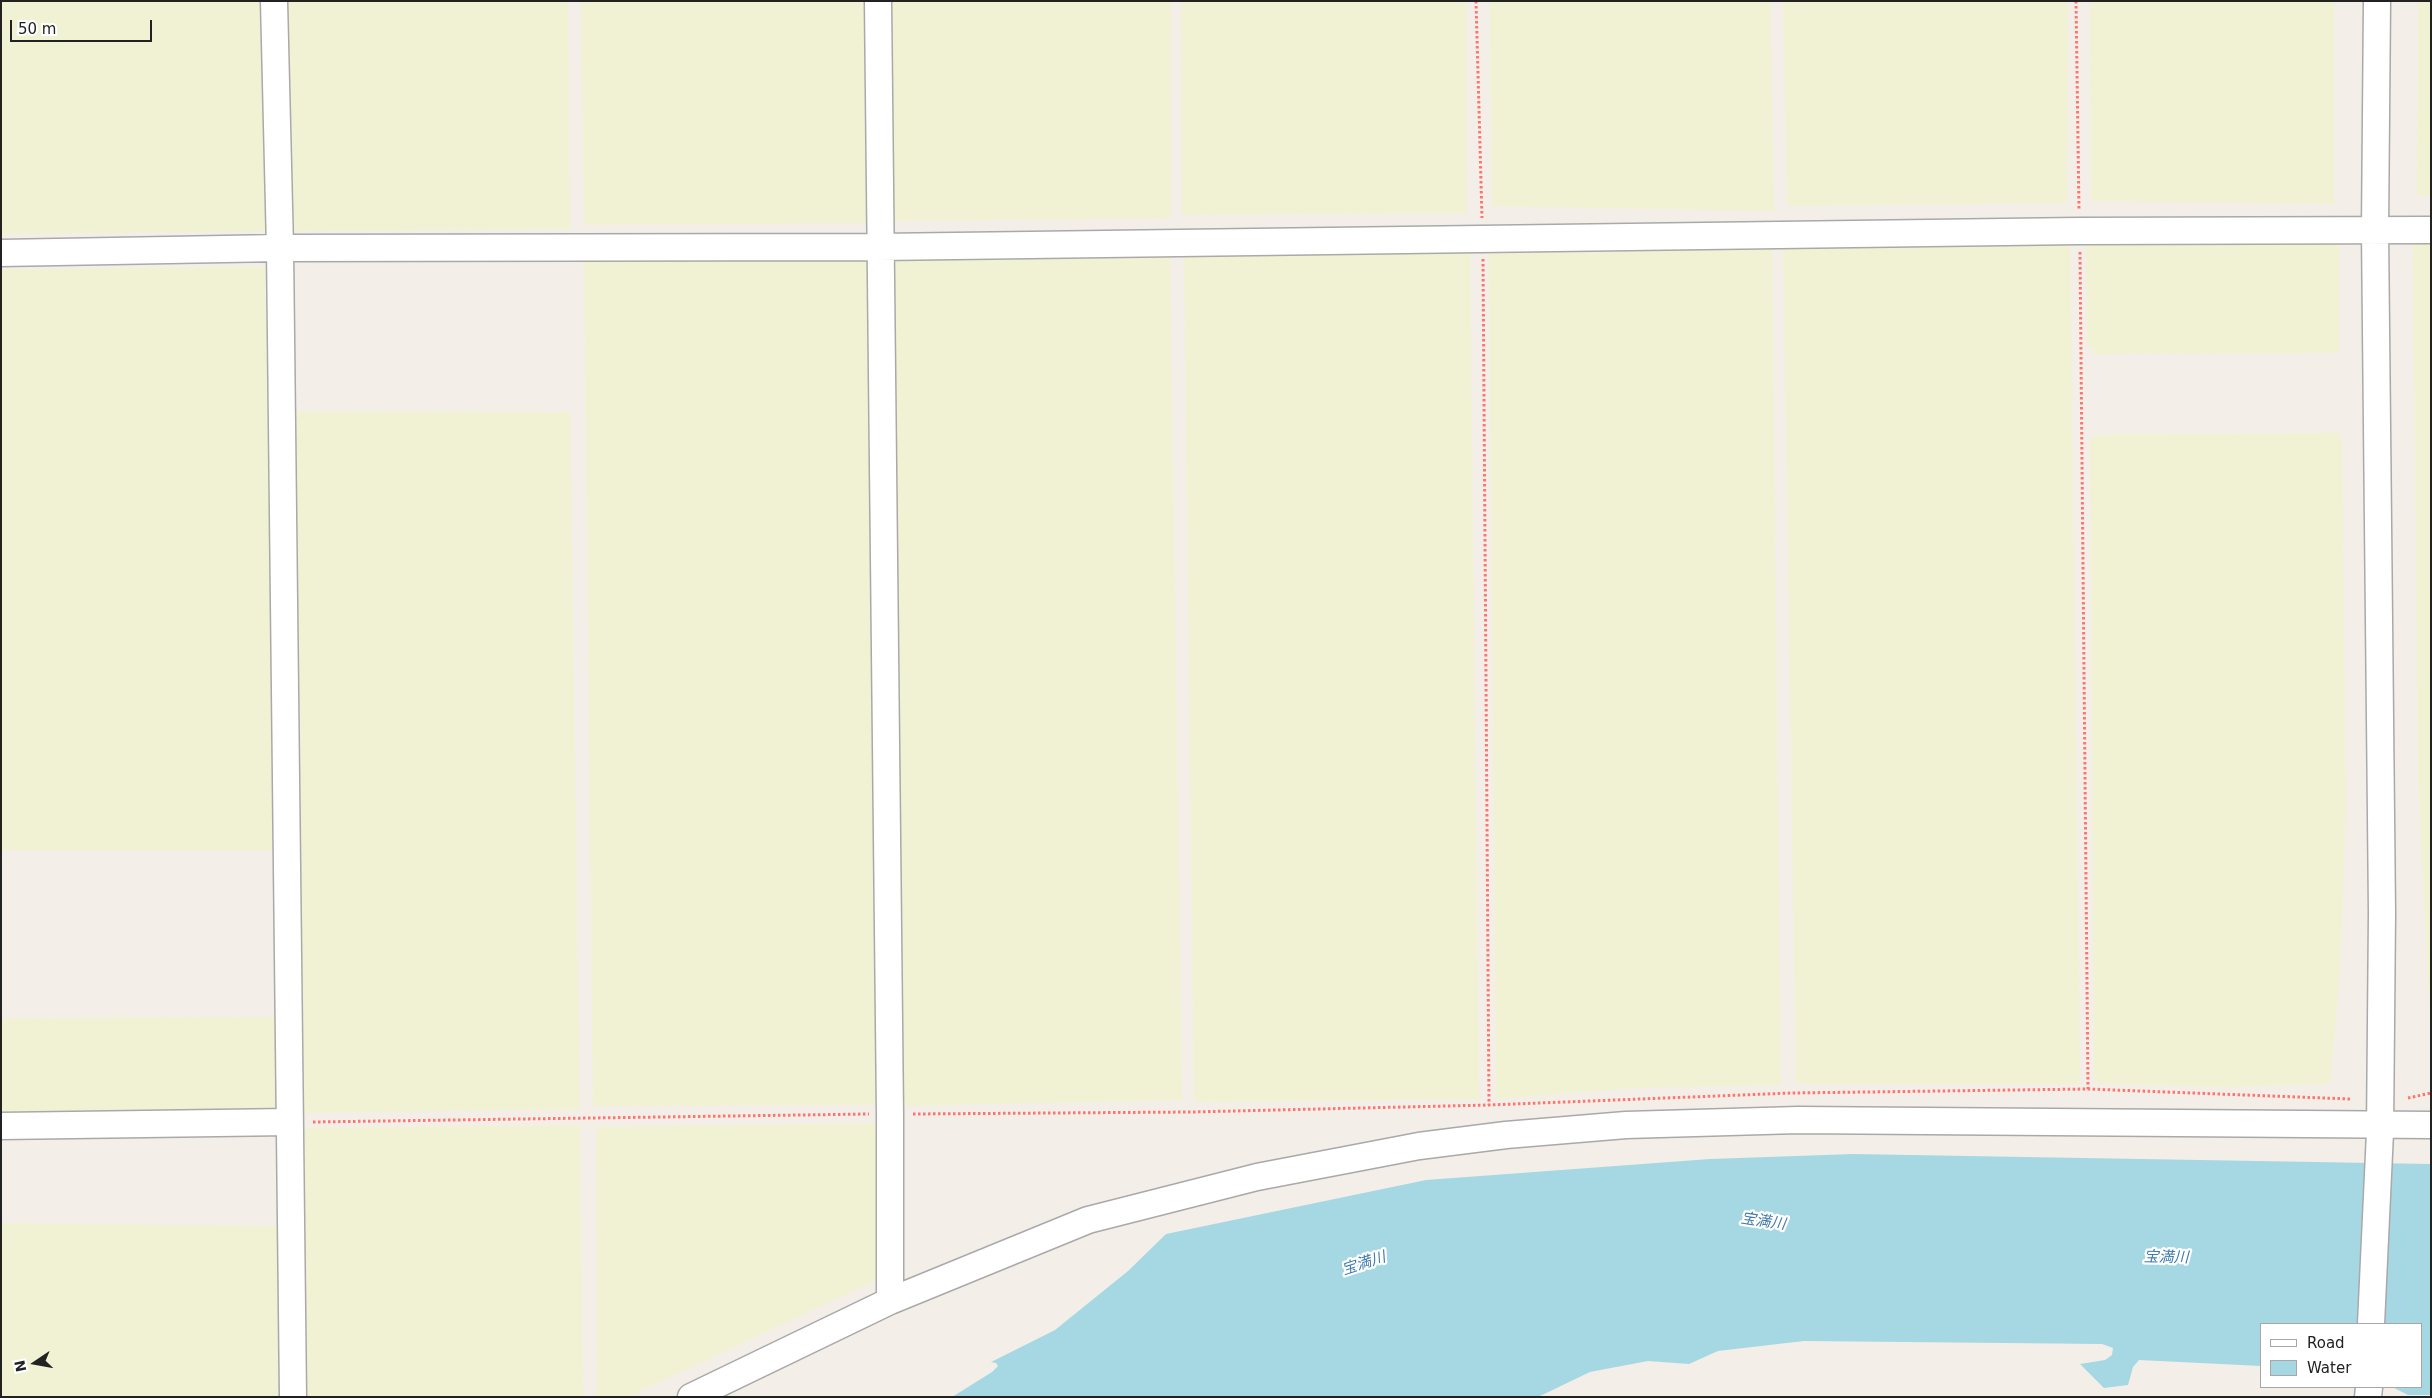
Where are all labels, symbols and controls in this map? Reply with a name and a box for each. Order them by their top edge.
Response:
scale bar [12,10,155,42]
text: 50 m [18,20,56,38]
water label: 宝満川 [1739,1210,1787,1234]
water label: 宝満川 [1340,1248,1388,1280]
water label: 宝満川 [2143,1249,2189,1267]
legend [2260,1323,2422,1388]
text: Road [2307,1334,2345,1352]
north arrow [10,1338,60,1388]
text: N [11,1359,29,1374]
text: Water [2307,1359,2351,1377]

